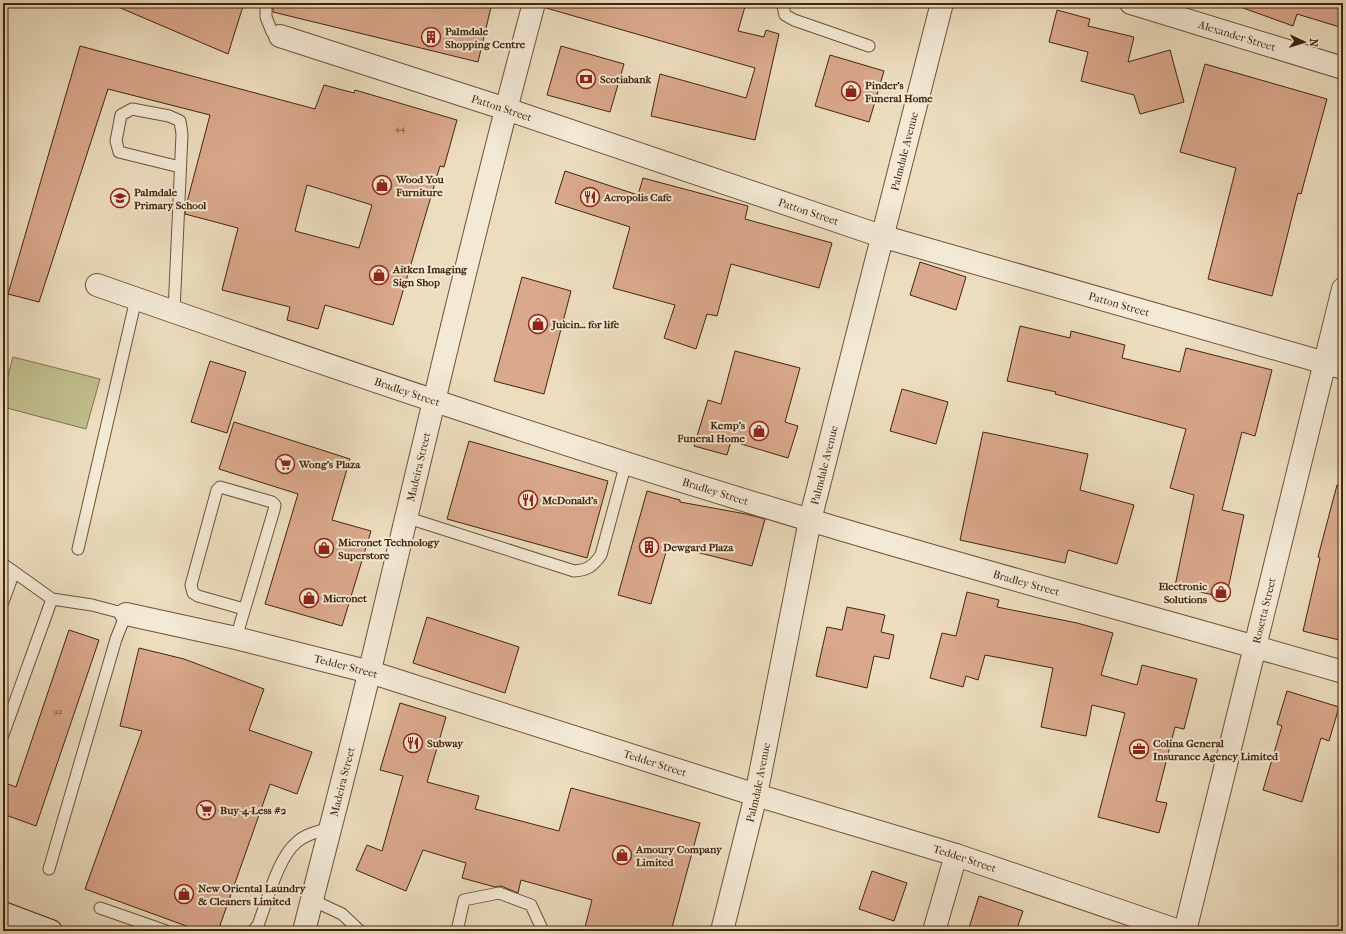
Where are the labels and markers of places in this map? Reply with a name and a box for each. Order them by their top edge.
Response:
place label: Palmdale Shopping Centre [445,25,526,51]
building icon: Palmdale Shopping Centre [420,26,442,48]
bank icon: Scotiabank [575,68,597,90]
place label: Scotiabank [600,73,652,86]
place label: Pinder's Funeral Home [864,79,933,105]
shop icon: Pinder's Funeral Home [840,80,862,102]
place label: Wood You Furniture [395,173,445,199]
shop icon: Wood You Furniture [371,174,393,196]
place label: Palmdale Primary School [134,186,207,212]
restaurant icon: Acropolis Cafe [579,186,601,208]
school or university icon: Palmdale Primary School [109,187,131,209]
place label: Acropolis Cafe [603,191,672,204]
place label: Aitken Imaging Sign Shop [392,263,468,289]
shop icon: Aitken Imaging Sign Shop [368,264,390,286]
shop icon: Juicin… for life [527,313,549,335]
place label: Juicin… for life [551,318,620,331]
place label: Kemp's Funeral Home [676,419,746,445]
shop icon: Kemp's Funeral Home [748,420,770,442]
supermarket icon: Wong's Plaza [274,453,296,475]
place label: Wong's Plaza [298,458,361,471]
restaurant icon: McDonald's [517,489,539,511]
place label: McDonald's [541,494,597,507]
place label: Micronet Technology Superstore [337,536,440,562]
building icon: Dewgard Plaza [638,536,660,558]
shop icon: Micronet Technology Superstore [313,537,335,559]
place label: Dewgard Plaza [662,541,734,554]
place label: Electronic Solutions [1159,580,1207,606]
shop icon: Electronic Solutions [1210,581,1232,603]
shop icon: Micronet [298,587,320,609]
place label: Micronet [322,592,368,605]
restaurant icon: Subway [402,732,424,754]
place label: Subway [427,737,464,750]
place label: Colina General Insurance Agency Limited [1153,737,1279,763]
office icon: Colina General Insurance Agency Limited [1128,738,1150,760]
supermarket icon: Buy-4-Less #2 [195,799,217,821]
place label: Buy-4-Less #2 [220,804,287,817]
place label: Amoury Company Limited [635,843,723,869]
shop icon: Amoury Company Limited [611,844,633,866]
place label: New Oriental Laundry & Cleaners Limited [198,882,307,908]
shop icon: New Oriental Laundry & Cleaners Limited [173,883,195,905]

